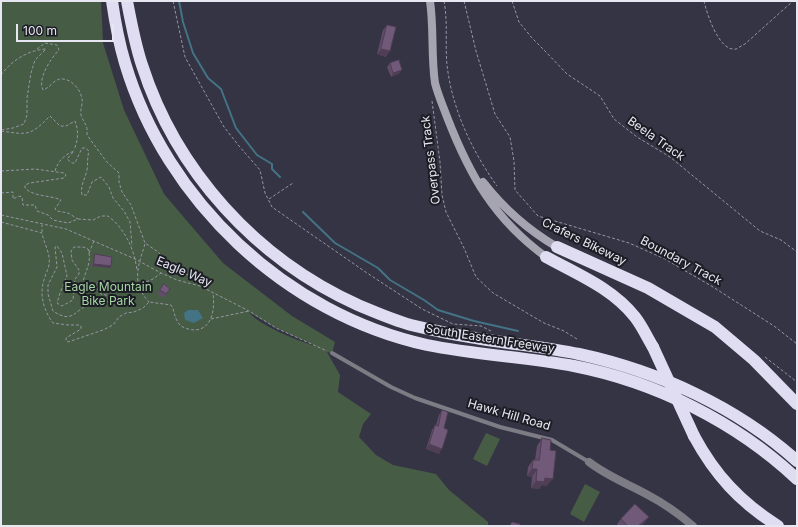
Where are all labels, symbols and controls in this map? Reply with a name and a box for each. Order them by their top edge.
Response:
scale bar [18,16,116,42]
text: 100 m [23,23,57,38]
street label: Beela Track [625,114,687,164]
street label: Overpass Track [418,115,444,205]
street label: Crafers Bikeway [539,215,629,269]
street label: Boundary Track [638,234,724,288]
street label: Eagle Way [154,254,214,290]
park label: Eagle Mountain Bike Park [64,280,152,308]
street label: South Eastern Freeway [424,322,556,356]
street label: Hawk Hill Road [466,396,552,434]

